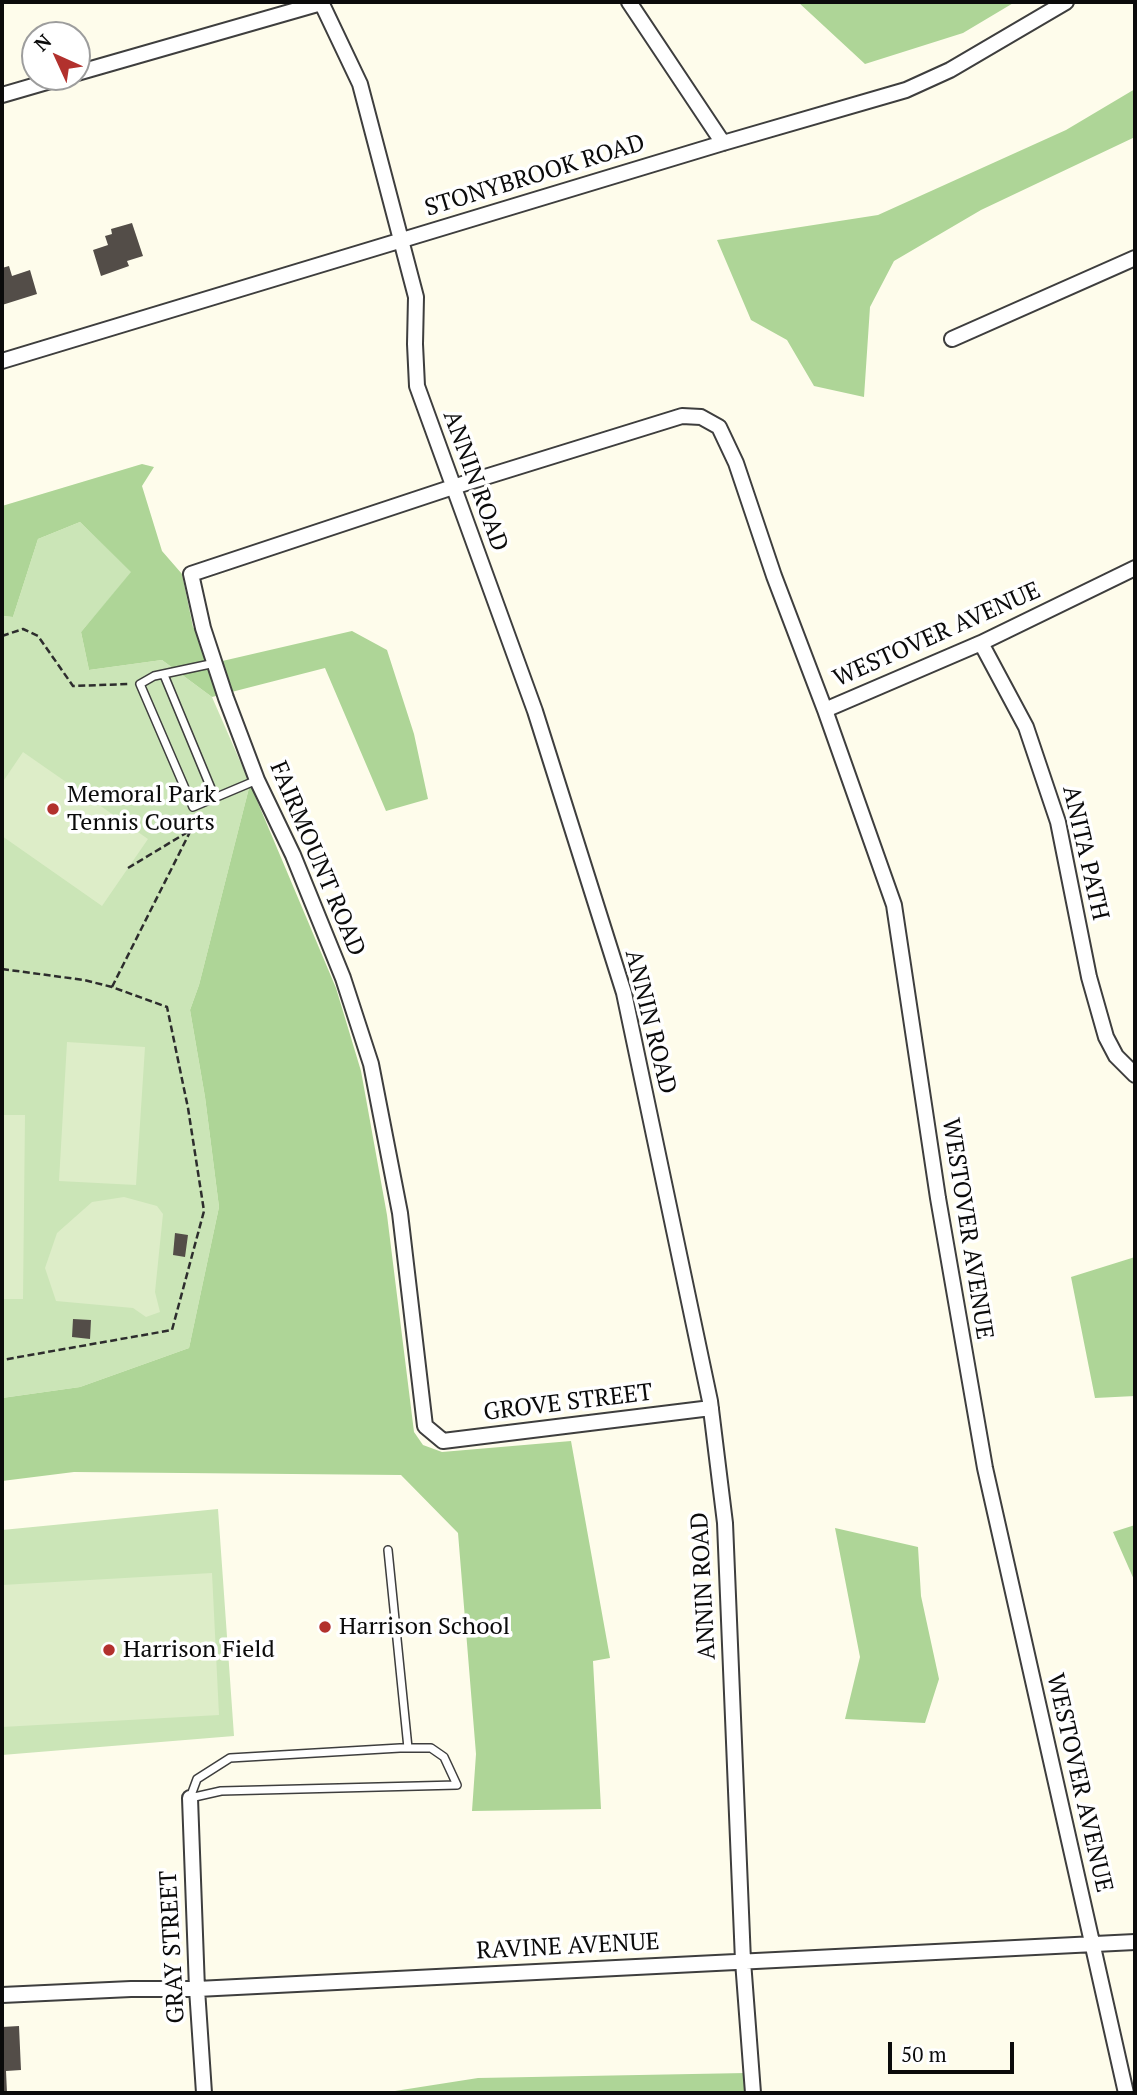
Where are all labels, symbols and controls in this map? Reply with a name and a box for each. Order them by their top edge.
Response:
north arrow [21,21,91,91]
text: N [28,28,56,56]
street label: STONYBROOK ROAD [422,129,648,223]
street label: ANNIN ROAD [436,407,514,555]
street label: WESTOVER AVENUE [829,576,1045,694]
street label: FAIRMOUNT ROAD [263,757,371,961]
place label: Memoral Park Tennis Courts [67,781,216,837]
street label: ANITA PATH [1056,783,1114,923]
marker: Memoral Park Tennis Courts [45,801,61,817]
street label: ANNIN ROAD [618,947,682,1097]
street label: WESTOVER AVENUE [935,1116,999,1342]
street label: GROVE STREET [482,1378,654,1428]
street label: ANNIN ROAD [686,1511,722,1661]
place label: Harrison School [339,1613,510,1641]
marker: Harrison School [317,1619,333,1635]
place label: Harrison Field [123,1636,275,1664]
marker: Harrison Field [101,1642,117,1658]
street label: WESTOVER AVENUE [1040,1671,1118,1895]
street label: GRAY STREET [155,1870,191,2024]
street label: RAVINE AVENUE [476,1928,660,1966]
scale bar [892,2028,1018,2072]
text: 50 m [901,2040,947,2068]

